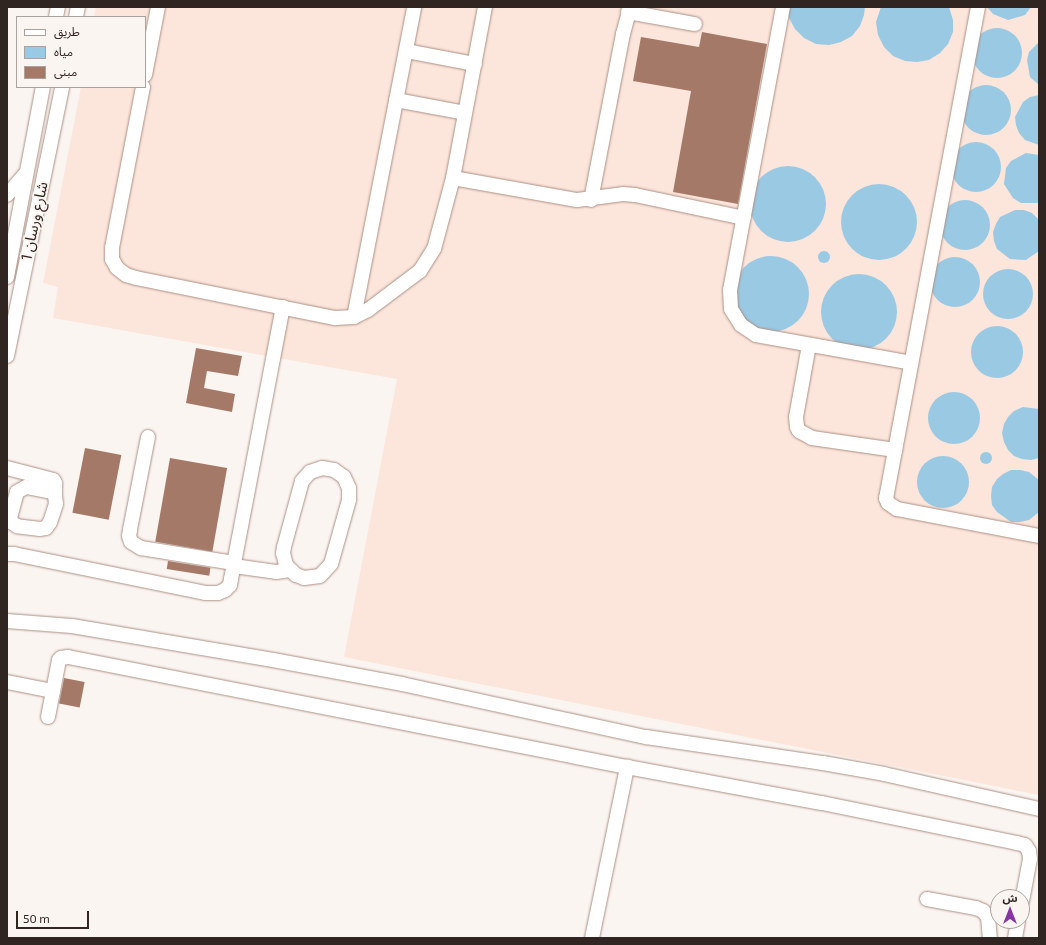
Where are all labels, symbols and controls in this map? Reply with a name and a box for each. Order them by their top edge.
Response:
legend [16,16,146,88]
text: طريق [54,24,80,38]
text: مياه [54,44,73,58]
text: مبنى [54,64,77,78]
street label: شارع ورسان 1 [17,180,51,262]
north arrow [990,889,1030,929]
text: ش [1002,891,1018,904]
scale bar [18,903,91,929]
text: 50 m [23,911,50,925]

